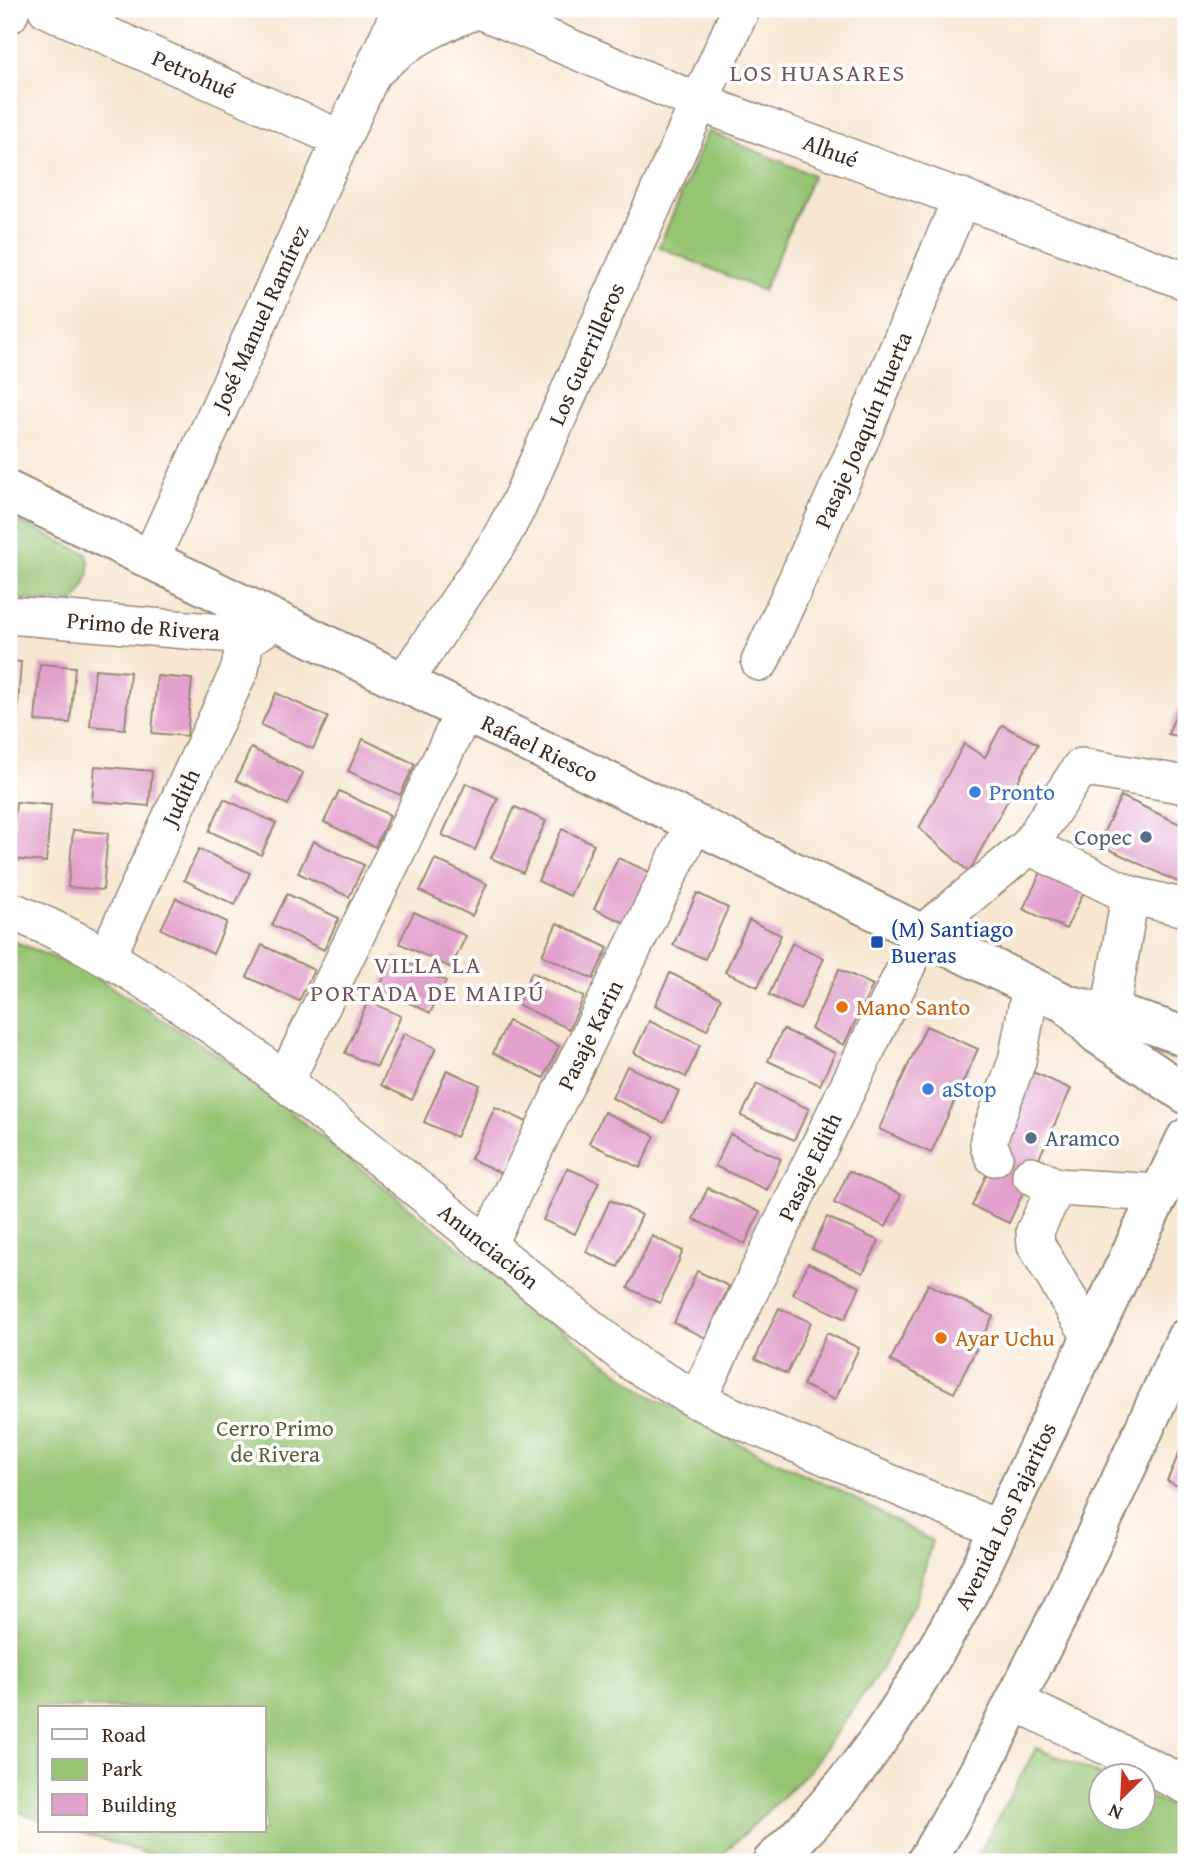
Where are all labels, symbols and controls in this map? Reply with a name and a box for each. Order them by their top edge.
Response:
street label: Petrohué [147,41,242,107]
district label: LOS HUASARES [730,55,906,90]
street label: Alhué [798,125,863,175]
street label: José Manuel Ramírez [202,219,316,419]
street label: Los Guerrilleros [539,277,632,430]
street label: Pasaje Joaquín Huerta [805,326,920,533]
street label: Primo de Rivera [66,603,222,649]
street label: Rafael Riesco [476,706,604,790]
street label: Judith [151,763,208,834]
place label: Pronto [989,775,1055,808]
marker: Pronto [967,784,983,800]
place label: Copec [1074,820,1132,853]
marker: Copec [1138,829,1154,845]
place label: (M) Santiago Bueras [891,912,1013,971]
marker: (M) Santiago Bueras [869,934,885,950]
district label: VILLA LA PORTADA DE MAIPÚ [310,947,546,1010]
street label: Pasaje Karin [549,974,631,1095]
place label: Mano Santo [856,990,970,1023]
marker: Mano Santo [834,999,850,1015]
place label: aStop [942,1072,996,1105]
marker: aStop [920,1081,936,1097]
street label: Pasaje Edith [769,1107,849,1226]
place label: Aramco [1045,1121,1120,1154]
marker: Aramco [1023,1130,1039,1146]
street label: Anunciación [431,1195,547,1297]
place label: Ayar Uchu [955,1321,1055,1354]
marker: Ayar Uchu [933,1330,949,1346]
park label: Cerro Primo de Rivera [216,1411,334,1470]
street label: Avenida Los Pajaritos [945,1416,1064,1615]
legend [38,1706,266,1832]
text: Road [102,1719,147,1750]
text: Park [102,1753,143,1784]
north arrow [1086,1762,1156,1832]
text: Building [102,1789,177,1820]
text: N [1103,1797,1127,1828]

